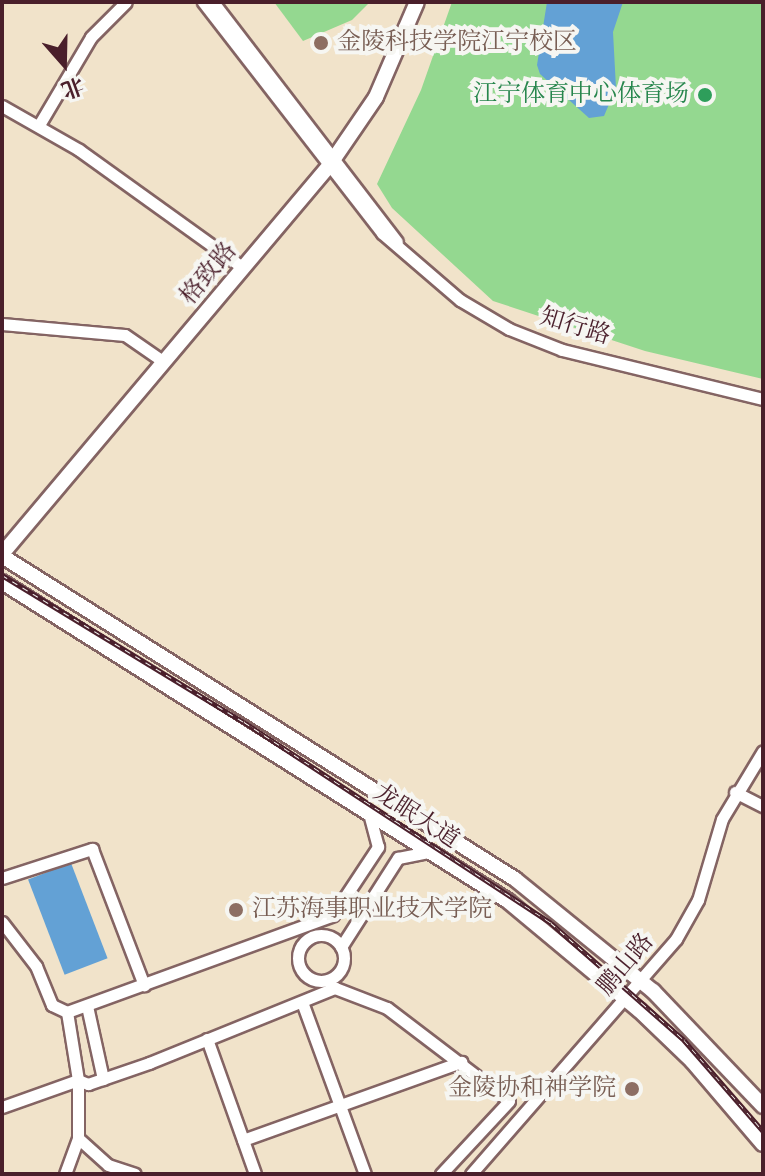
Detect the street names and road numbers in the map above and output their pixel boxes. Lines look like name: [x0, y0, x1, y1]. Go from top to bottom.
street label: 格致路: [175, 237, 243, 311]
street label: 知行路: [536, 303, 614, 351]
street label: 龙眠大道: [368, 779, 464, 855]
street label: 鹏山路: [592, 928, 660, 1002]

